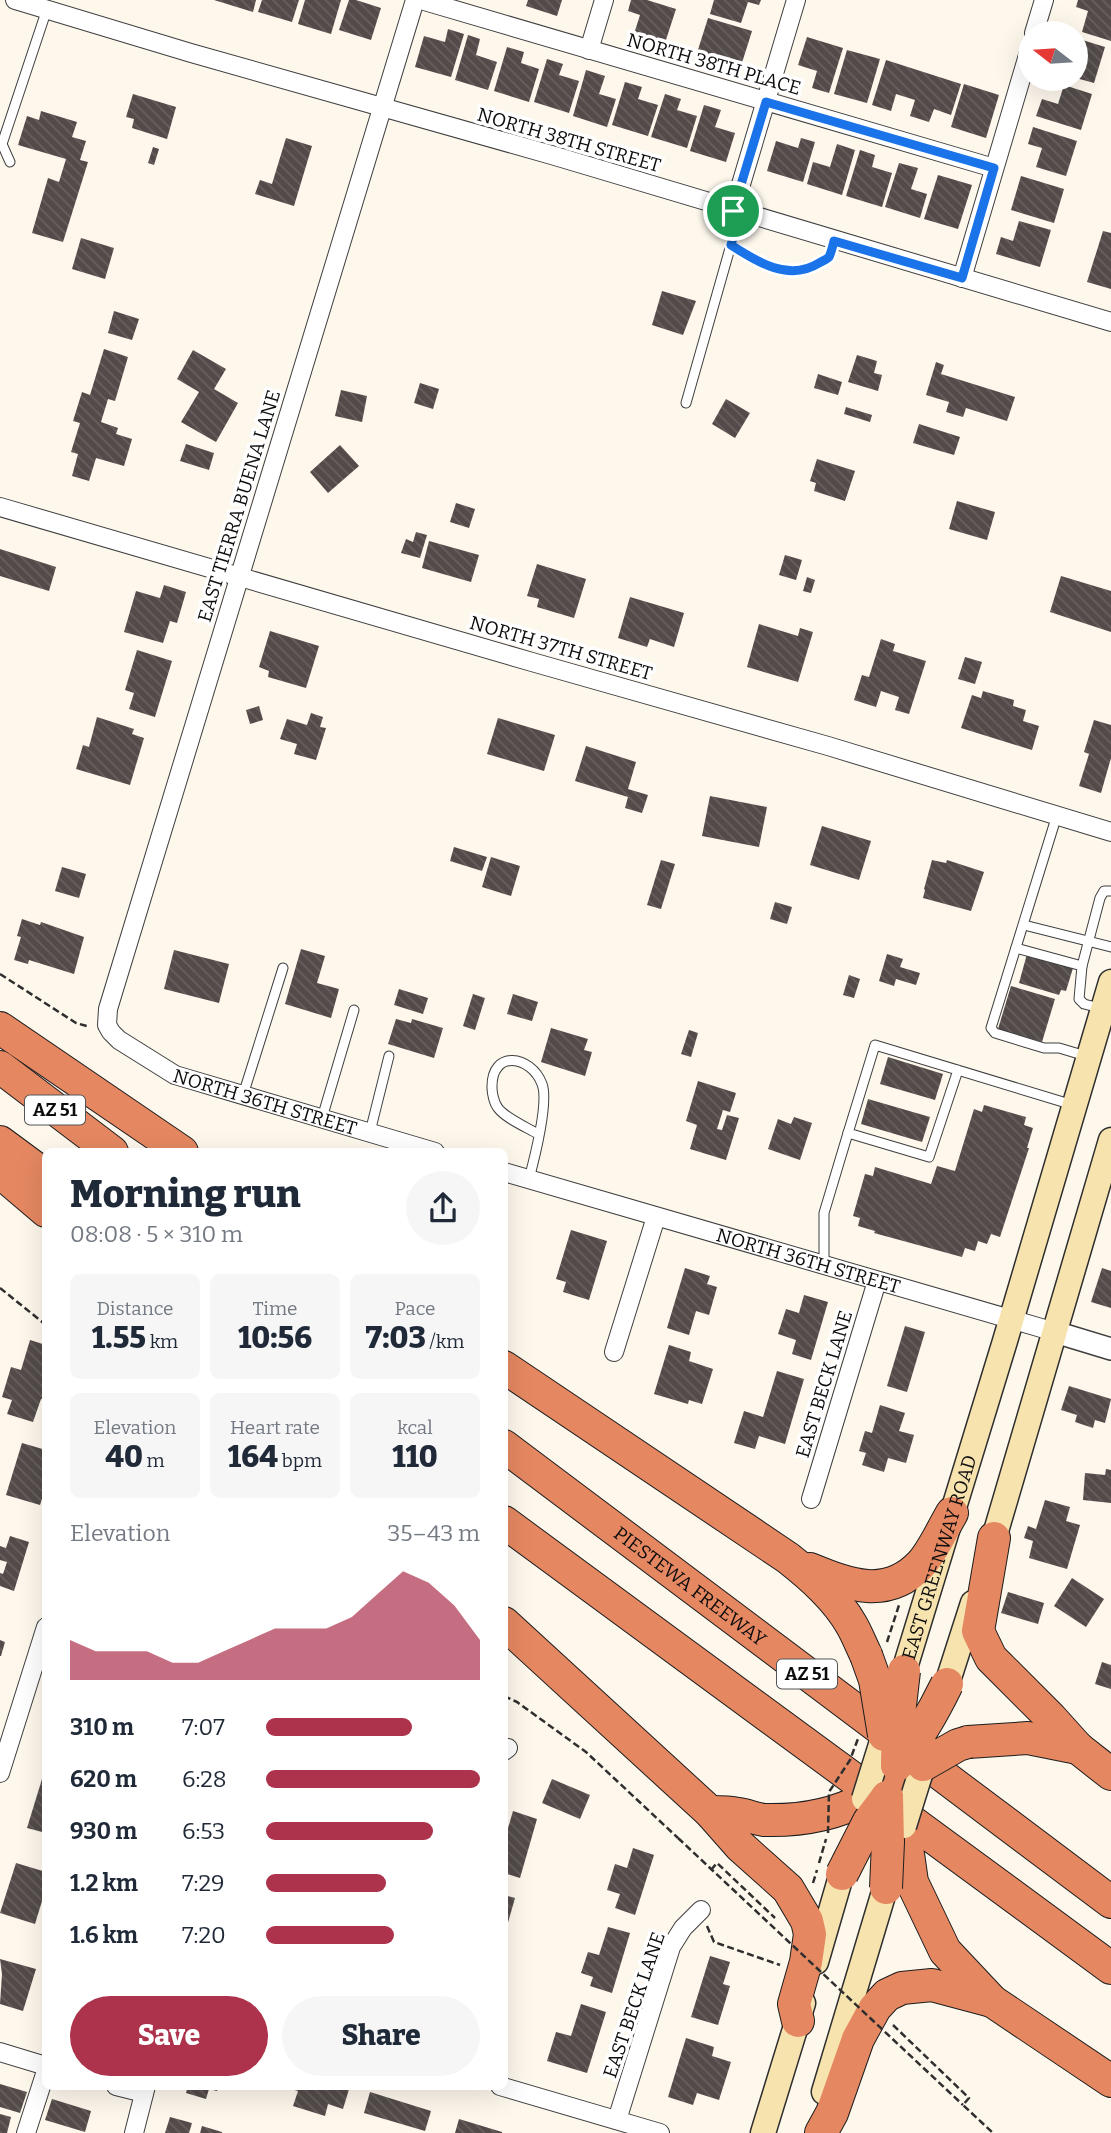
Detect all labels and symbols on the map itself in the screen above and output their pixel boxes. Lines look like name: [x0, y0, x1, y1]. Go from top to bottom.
north arrow: [1018, 21, 1088, 91]
street label: NORTH 38TH PLACE: [624, 28, 804, 100]
street label: NORTH 38TH STREET: [475, 103, 663, 177]
pin: [703, 181, 763, 241]
street label: EAST TIERRA BUENA LANE: [193, 387, 285, 625]
street label: NORTH 37TH STREET: [467, 611, 655, 685]
street label: NORTH 36TH STREET: [170, 1064, 360, 1140]
road number: AZ 51: [25, 1096, 85, 1125]
street label: NORTH 36TH STREET: [714, 1223, 903, 1298]
street label: EAST BECK LANE: [791, 1308, 857, 1460]
street label: EAST GREENWAY ROAD: [897, 1452, 981, 1662]
street label: PIESTEWA FREEWAY: [610, 1521, 772, 1651]
road number: AZ 51: [777, 1660, 837, 1688]
street label: EAST BECK LANE: [598, 1929, 670, 2081]

